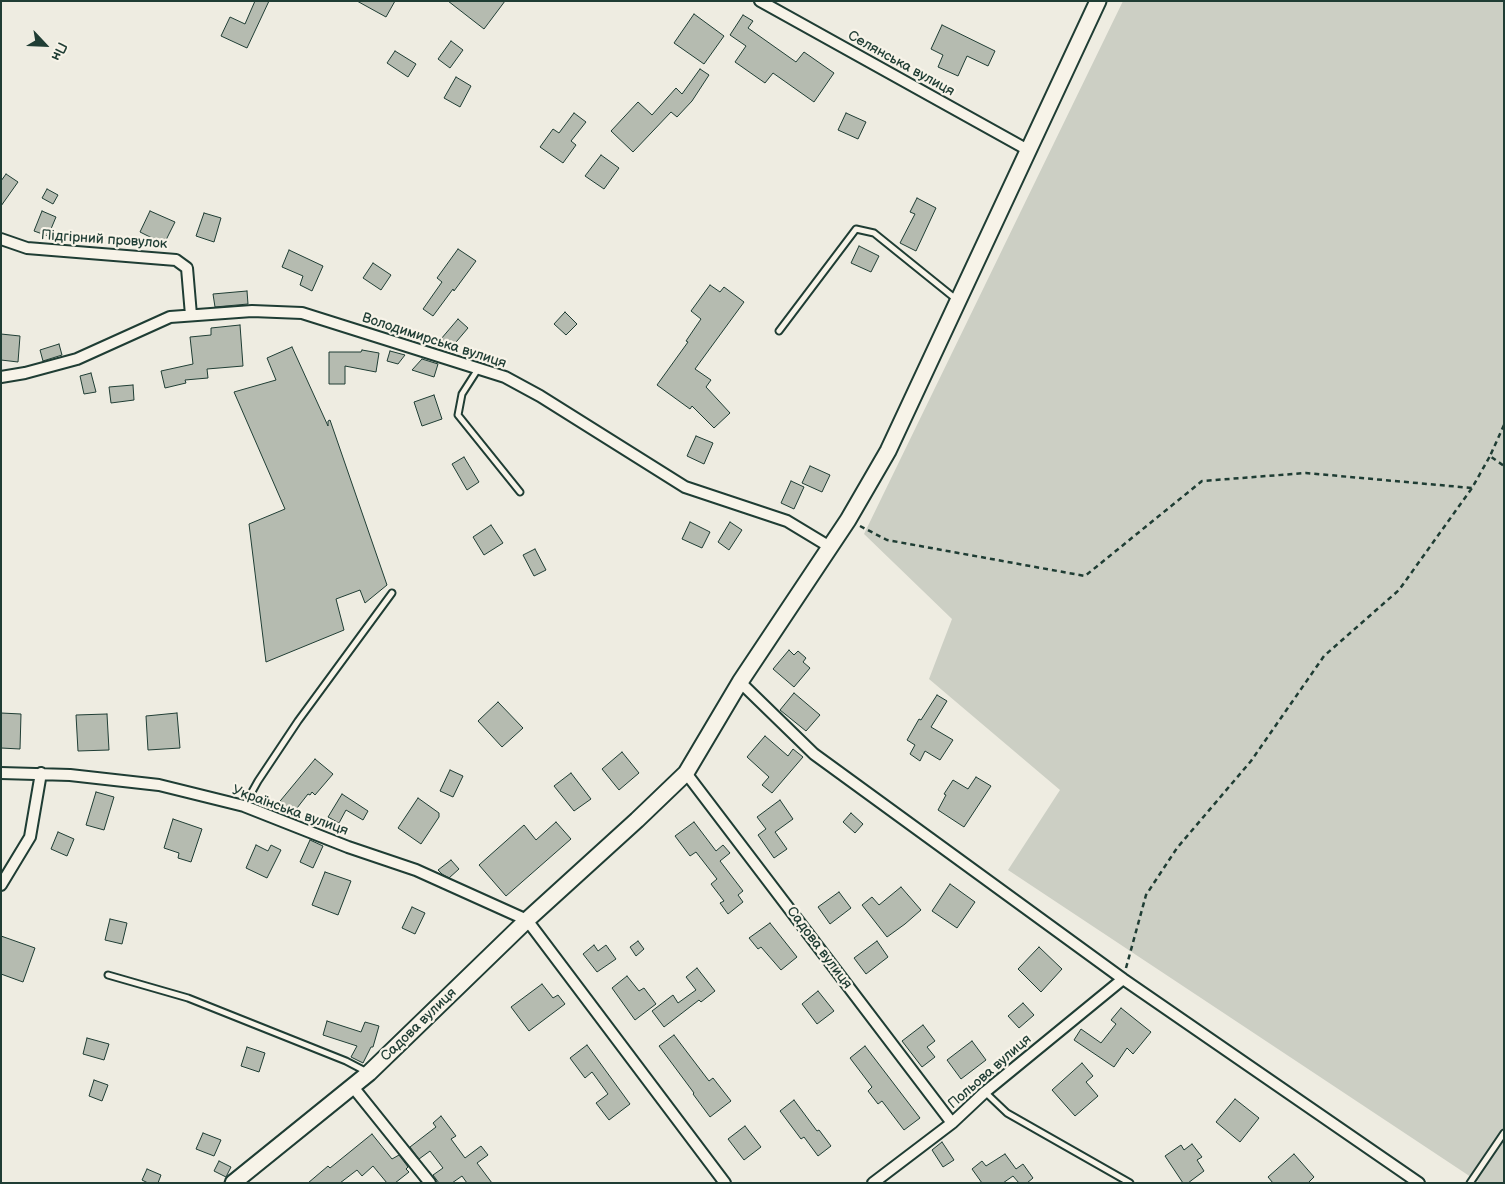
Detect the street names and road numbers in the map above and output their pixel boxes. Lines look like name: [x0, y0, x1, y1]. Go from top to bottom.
street label: Селянська вулиця: [845, 28, 957, 100]
street label: Підгірний провулок: [40, 227, 168, 253]
street label: Володимирська вулиця: [360, 310, 508, 372]
street label: Українська вулиця: [230, 782, 350, 840]
street label: Садова вулиця: [783, 904, 855, 992]
street label: Садова вулиця: [378, 985, 460, 1065]
street label: Польова вулиця: [945, 1031, 1035, 1113]

